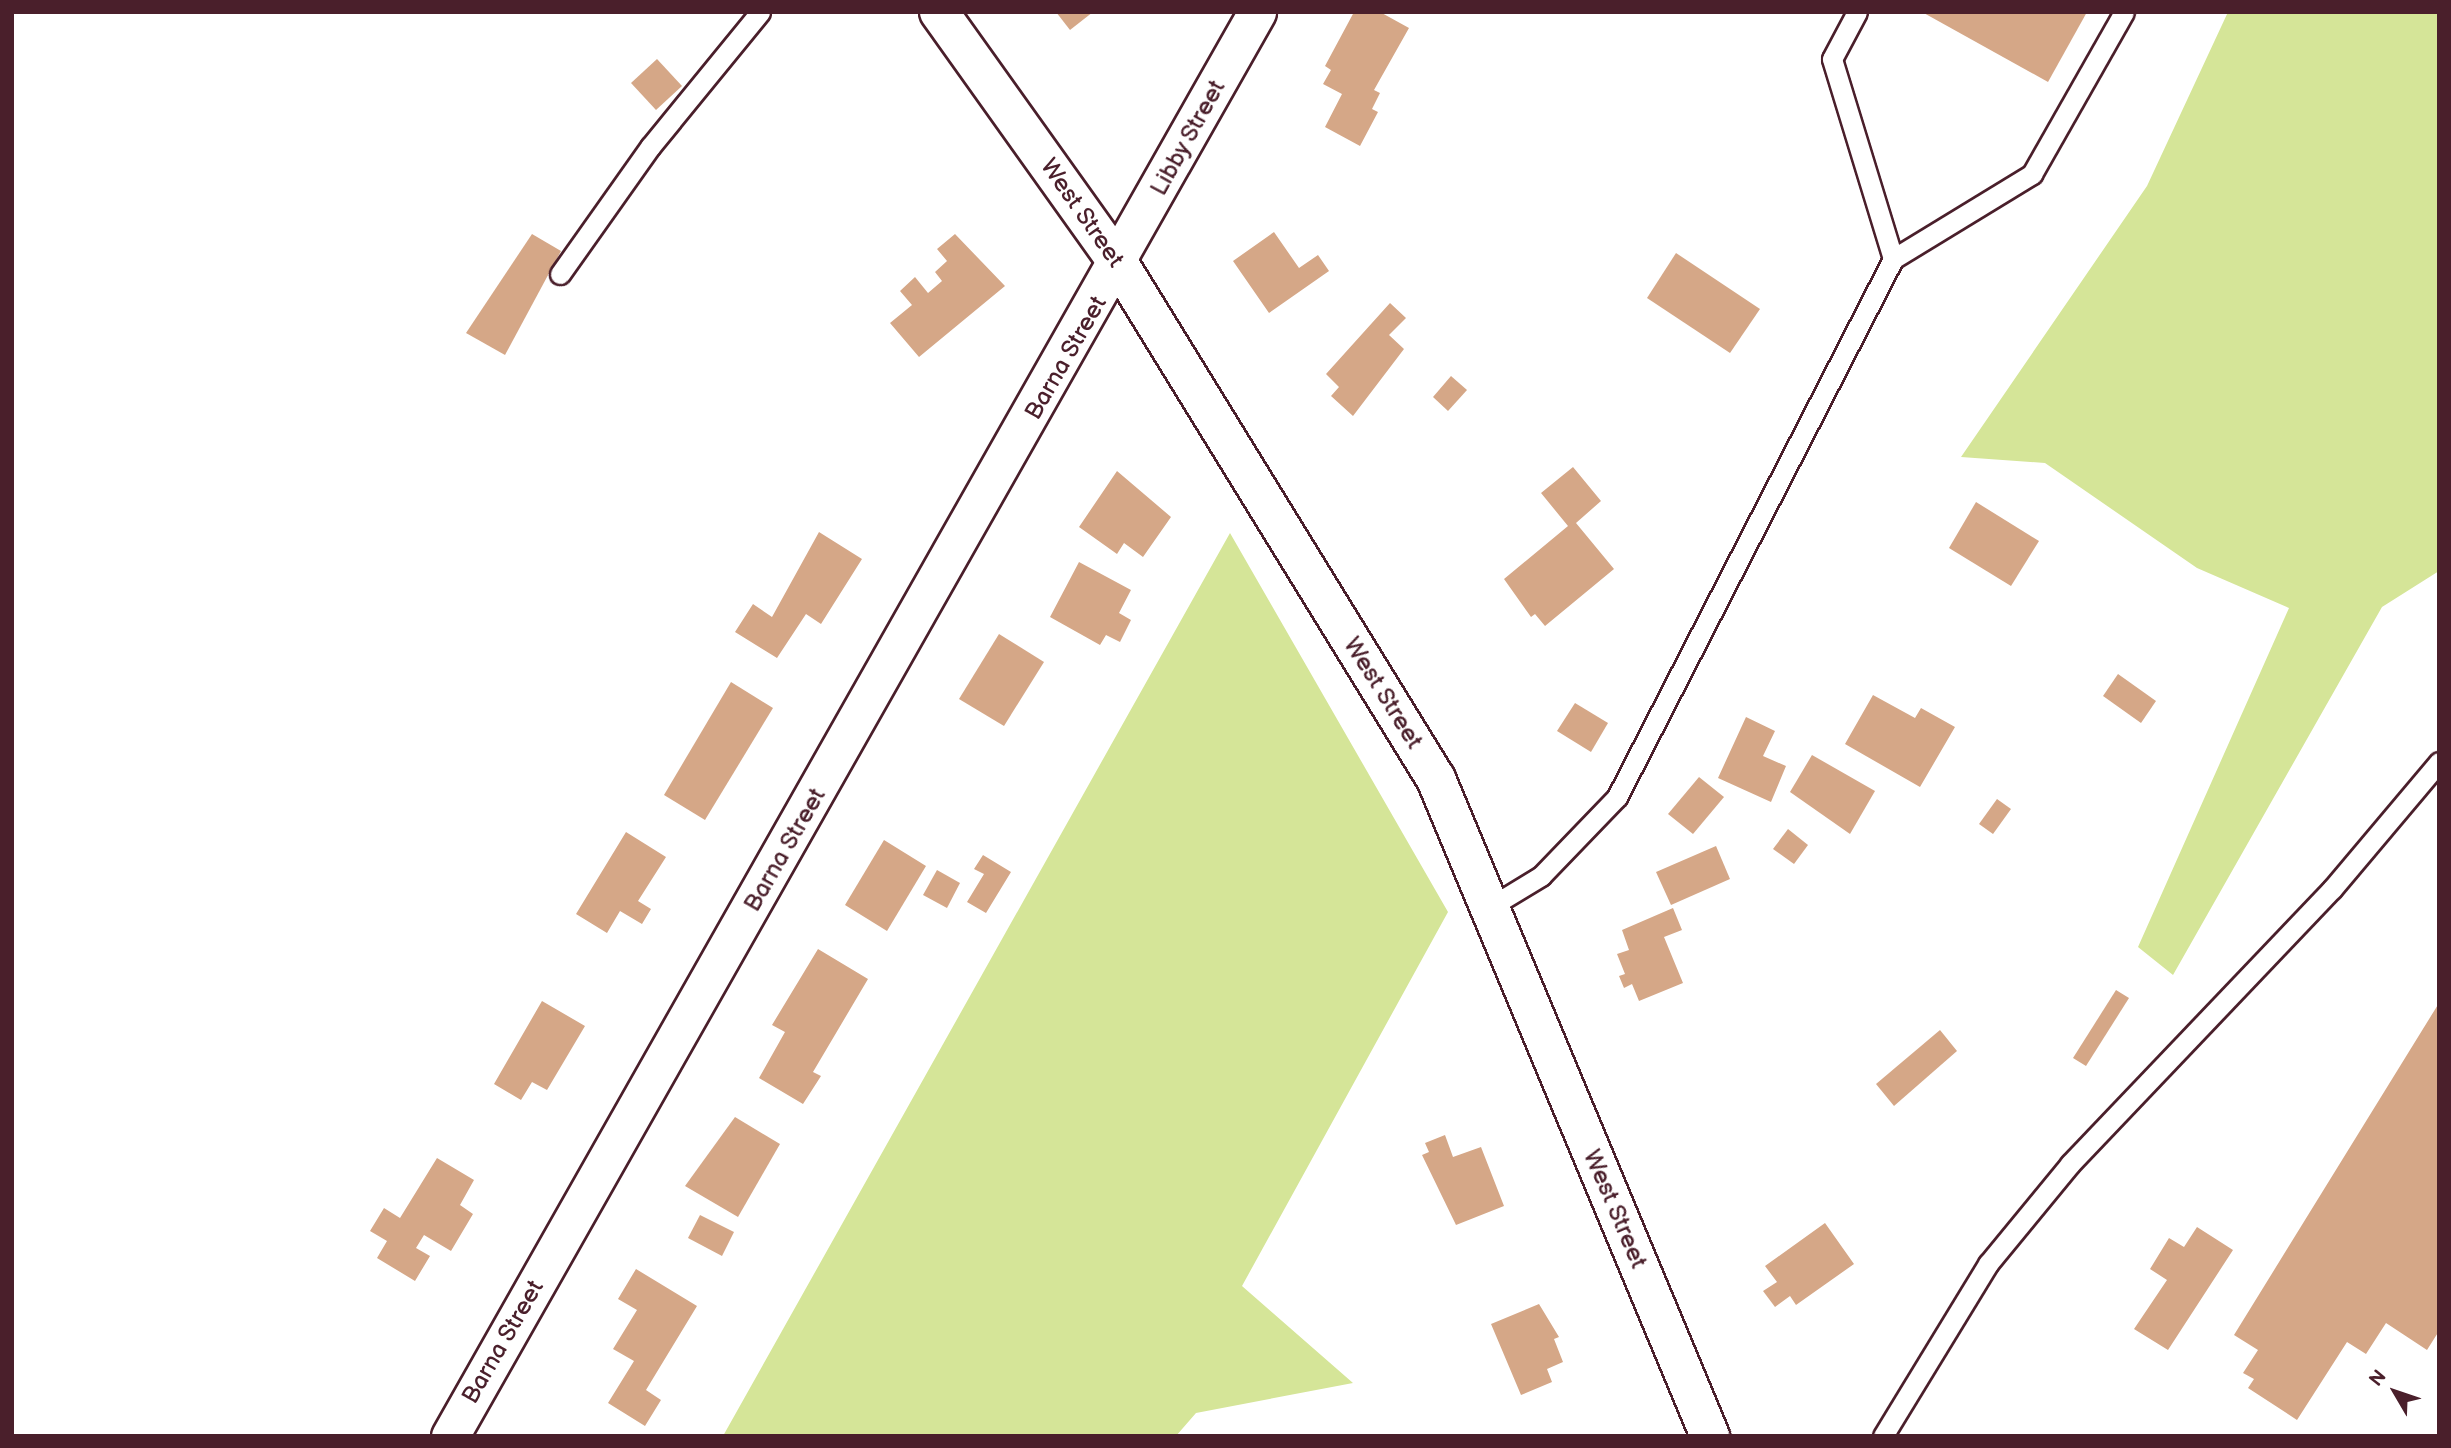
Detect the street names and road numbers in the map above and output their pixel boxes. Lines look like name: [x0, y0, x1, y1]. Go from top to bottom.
street label: Libby Street: [1144, 74, 1232, 202]
street label: West Street: [1034, 153, 1130, 273]
street label: Barna Street: [1019, 291, 1113, 425]
street label: West Street: [1337, 632, 1429, 754]
street label: Barna Street: [738, 783, 832, 917]
street label: West Street: [1577, 1145, 1653, 1273]
street label: Barna Street: [456, 1275, 550, 1409]

